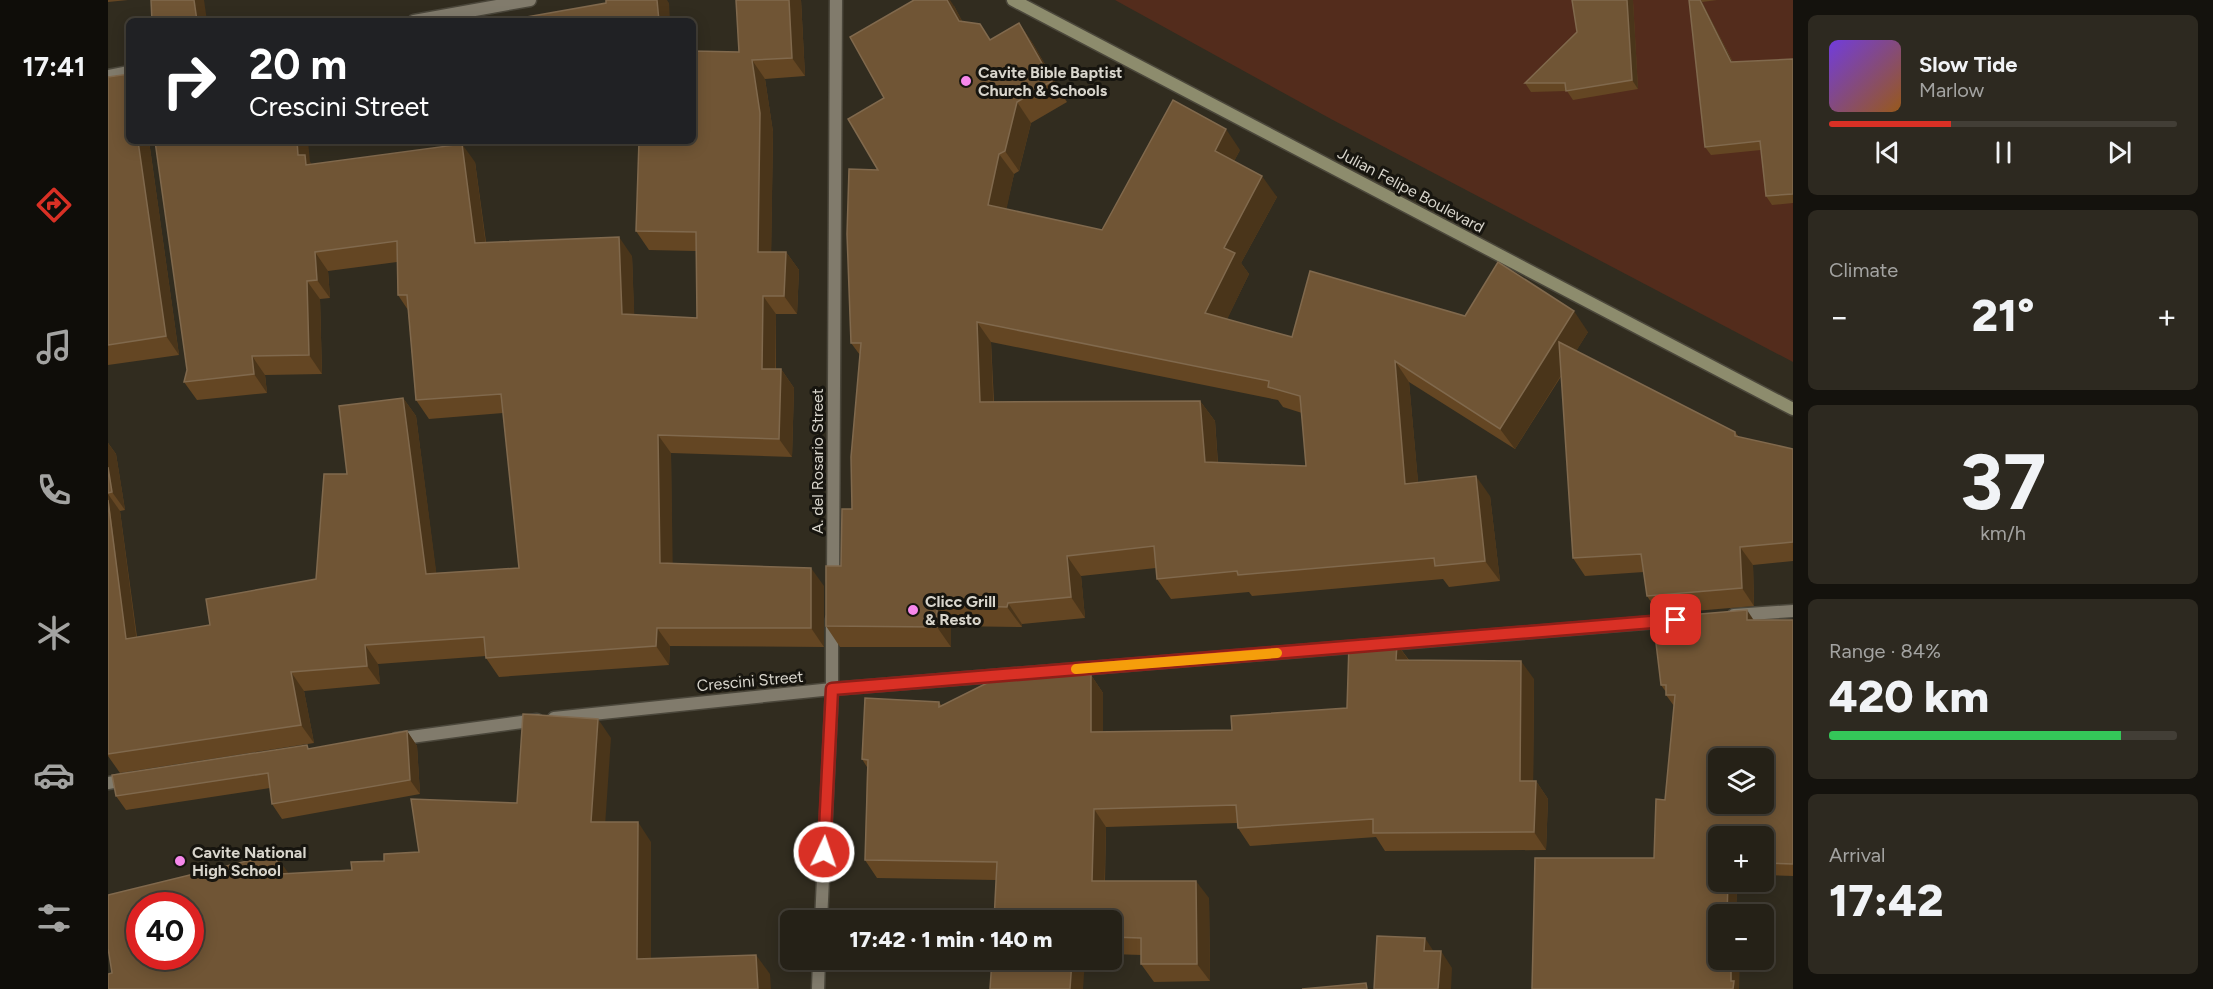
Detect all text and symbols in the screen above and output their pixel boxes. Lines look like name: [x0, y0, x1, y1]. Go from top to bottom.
text: 20 m: [249, 39, 347, 90]
icon: right: [150, 42, 228, 120]
text: 17:41: [22, 50, 86, 83]
text: Slow Tide: [1919, 51, 2018, 78]
place label: Cavite Bible Baptist Church & Schools: [978, 63, 1123, 100]
marker: Cavite Bible Baptist Church & Schools: [959, 74, 973, 88]
text: Marlow: [1919, 78, 1984, 102]
text: Crescini Street: [249, 90, 429, 123]
icon: previous: [1871, 136, 1904, 169]
icon: pause: [1987, 136, 2020, 169]
icon: next: [2103, 136, 2136, 169]
street label: Julian Felipe Boulevard: [1334, 143, 1488, 237]
icon: directions: [33, 184, 75, 226]
text: Climate: [1829, 258, 1898, 282]
text: 21°: [1972, 288, 2034, 342]
text: −: [1829, 297, 1850, 336]
text: +: [2156, 297, 2177, 336]
icon: music: [33, 326, 75, 368]
street label: A. del Rosario Street: [808, 388, 827, 534]
text: 37: [1960, 435, 2046, 529]
icon: phone: [33, 469, 75, 511]
text: km/h: [1980, 521, 2026, 545]
place label: Clicc Grill & Resto: [925, 592, 996, 629]
pin: [1650, 594, 1701, 645]
marker: Clicc Grill & Resto: [906, 603, 920, 617]
icon: arrive: [1659, 603, 1692, 636]
icon: climate: [33, 612, 75, 654]
text: Range · 84%: [1829, 639, 1941, 663]
street label: Crescini Street: [696, 667, 804, 695]
text: 420 km: [1829, 669, 1989, 723]
map controls: [1708, 748, 1774, 970]
button: layers: [1708, 748, 1774, 814]
icon: car: [33, 754, 75, 796]
position arrow: [792, 820, 856, 884]
button: +: [1708, 826, 1774, 892]
place label: Cavite National High School: [192, 843, 306, 880]
text: Arrival: [1829, 843, 1885, 867]
marker: Cavite National High School: [173, 854, 187, 868]
text: 17:42: [1829, 873, 1943, 927]
speed limit sign: 40: [126, 892, 204, 970]
icon: filters: [33, 897, 75, 939]
button: −: [1708, 904, 1774, 970]
text: 17:42 · 1 min · 140 m: [850, 926, 1052, 953]

